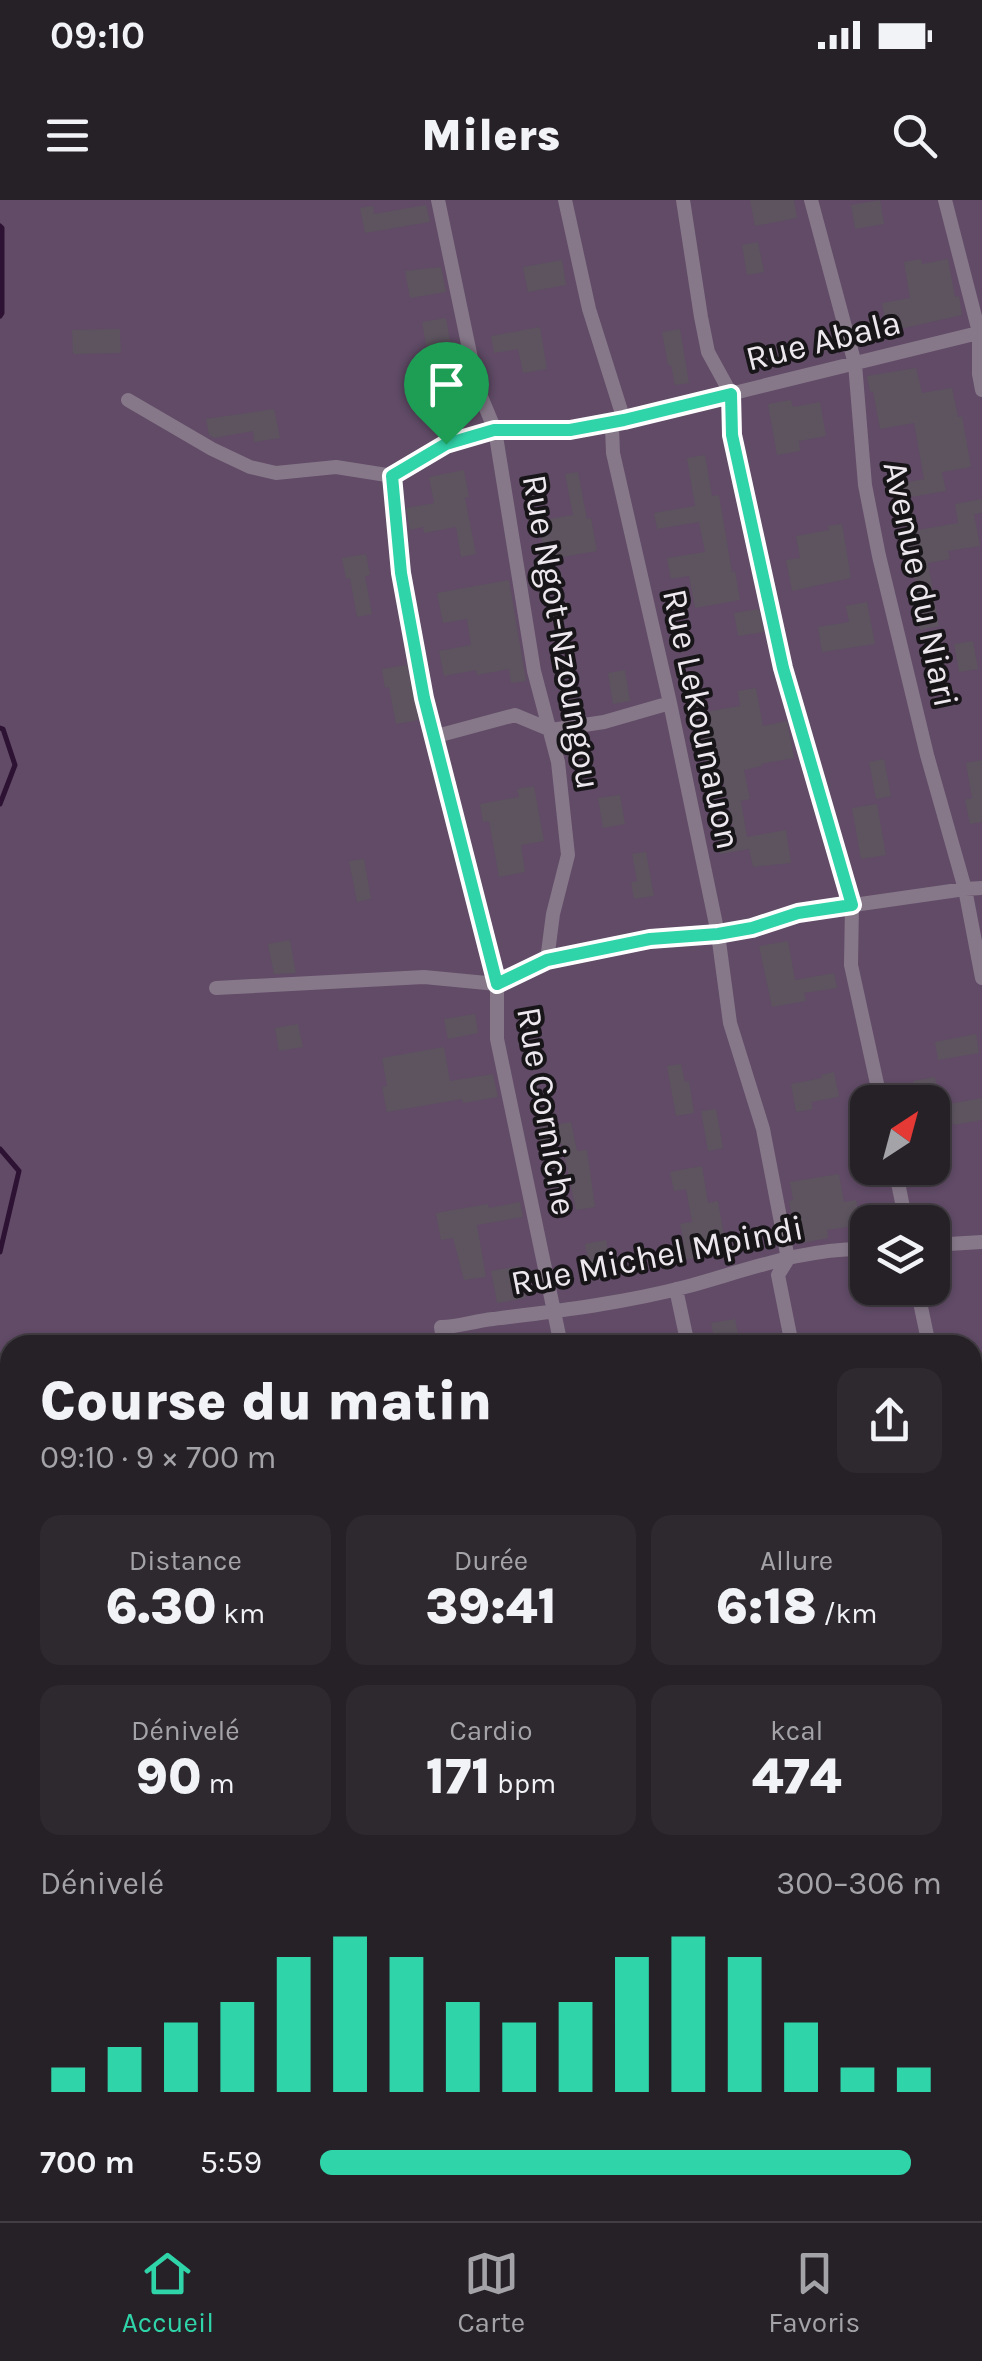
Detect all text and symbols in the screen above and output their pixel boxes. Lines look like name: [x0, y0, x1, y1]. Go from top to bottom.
text: 09:10: [50, 13, 145, 58]
icon: menu: [40, 108, 95, 163]
icon: search: [887, 108, 942, 163]
text: Milers: [421, 109, 561, 161]
street label: Rue Abala: [741, 301, 905, 380]
pin: [404, 342, 489, 445]
icon: arrive: [419, 357, 474, 412]
street label: Avenue du Niari: [874, 457, 967, 711]
street label: Rue Ngot-Nzoungou: [514, 471, 609, 793]
street label: Rue Lekounauon: [654, 585, 749, 853]
street label: Rue Corniche: [508, 1004, 585, 1218]
north arrow: [850, 1085, 950, 1185]
map controls: [850, 1085, 950, 1305]
button: layers: [850, 1205, 950, 1305]
street label: Rue Michel Mpindi: [507, 1207, 807, 1304]
button: share: [837, 1368, 942, 1473]
text: Course du matin: [40, 1369, 492, 1433]
text: 09:10 · 9 × 700 m: [40, 1439, 277, 1476]
text: Distance: [129, 1544, 242, 1577]
text: Durée: [454, 1544, 528, 1577]
text: Allure: [760, 1544, 833, 1577]
text: 6.30: [105, 1577, 217, 1636]
text: 39:41: [425, 1577, 557, 1636]
text: 6:18: [716, 1577, 817, 1636]
text: km: [217, 1597, 265, 1630]
text: /km: [817, 1597, 877, 1630]
text: Dénivelé: [131, 1714, 240, 1747]
text: Cardio: [450, 1714, 532, 1747]
text: kcal: [770, 1714, 823, 1747]
text: 90: [136, 1747, 202, 1806]
text: 171: [426, 1747, 490, 1806]
text: 474: [752, 1747, 842, 1806]
text: m: [202, 1767, 235, 1800]
text: bpm: [490, 1767, 556, 1800]
text: Dénivelé: [40, 1865, 164, 1902]
text: 300–306 m: [776, 1865, 942, 1902]
text: 700 m: [40, 2144, 135, 2181]
text: 5:59: [200, 2144, 262, 2181]
tab: Accueil: [122, 2246, 214, 2339]
tab: Carte: [457, 2246, 525, 2339]
tab: Favoris: [768, 2246, 860, 2339]

